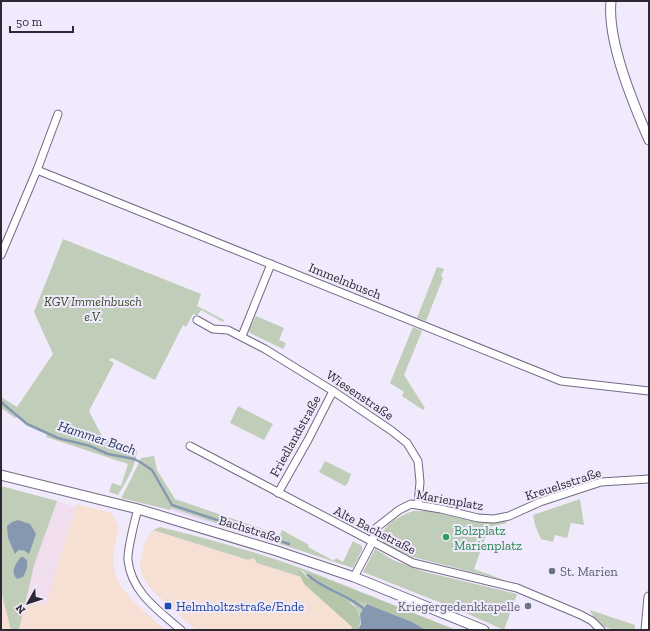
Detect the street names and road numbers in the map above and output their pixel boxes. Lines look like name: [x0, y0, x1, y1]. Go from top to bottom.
street label: Immelnbusch: [307, 260, 384, 303]
street label: Wiesenstraße: [324, 367, 396, 423]
street label: Friedlandstraße: [266, 393, 324, 479]
street label: Kreuelsstraße: [523, 465, 603, 503]
street label: Marienplatz: [415, 487, 485, 513]
street label: Alte Bachstraße: [331, 503, 419, 557]
street label: Bachstraße: [217, 512, 283, 546]

